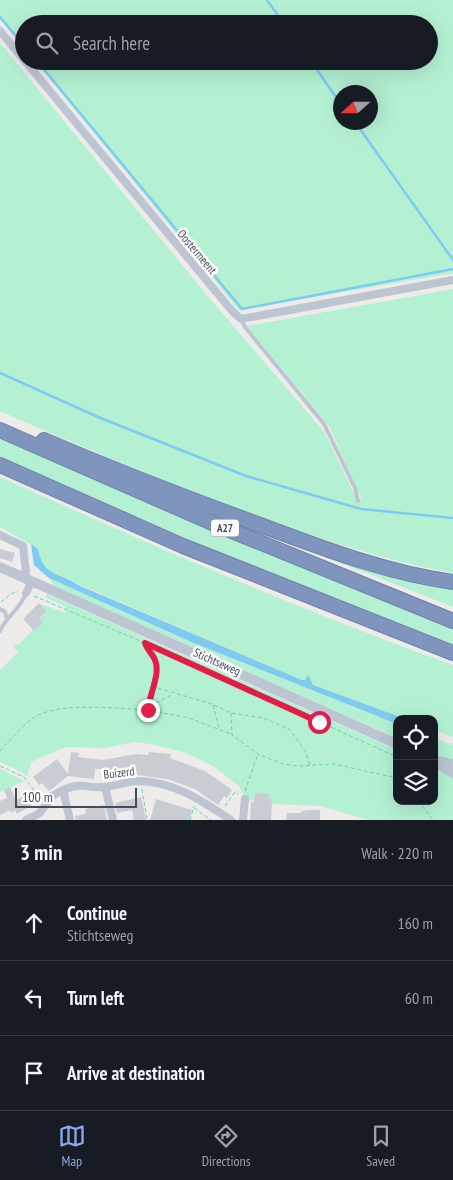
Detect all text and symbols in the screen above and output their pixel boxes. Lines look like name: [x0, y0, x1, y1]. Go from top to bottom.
search box: [15, 15, 438, 70]
icon: search: [33, 29, 61, 57]
text: Search here: [73, 31, 150, 55]
north arrow: [333, 85, 378, 130]
street label: Oostermeent: [174, 226, 221, 278]
road number: A27: [211, 520, 239, 536]
street label: Stichtseweg: [191, 645, 243, 679]
route end: [137, 699, 160, 722]
route start: [308, 711, 331, 734]
map controls: [393, 715, 438, 805]
button: locate: [393, 715, 438, 760]
button: layers: [393, 760, 438, 805]
street label: Buizerd: [103, 763, 135, 782]
scale bar: [15, 785, 138, 808]
text: 100 m: [22, 788, 53, 806]
text: 3 min: [20, 839, 62, 866]
text: Walk · 220 m: [361, 843, 433, 863]
text: Continue: [67, 901, 127, 925]
icon: ahead: [20, 909, 48, 937]
text: 160 m: [398, 913, 433, 933]
text: Stichtseweg: [67, 925, 133, 945]
icon: left: [20, 984, 48, 1012]
text: Turn left: [67, 986, 124, 1010]
text: 60 m: [405, 988, 433, 1008]
icon: arrive: [20, 1059, 48, 1087]
text: Arrive at destination: [67, 1061, 205, 1085]
tab: Map: [58, 1122, 86, 1170]
tab: Directions: [202, 1122, 250, 1170]
tab: Saved: [366, 1122, 395, 1170]

